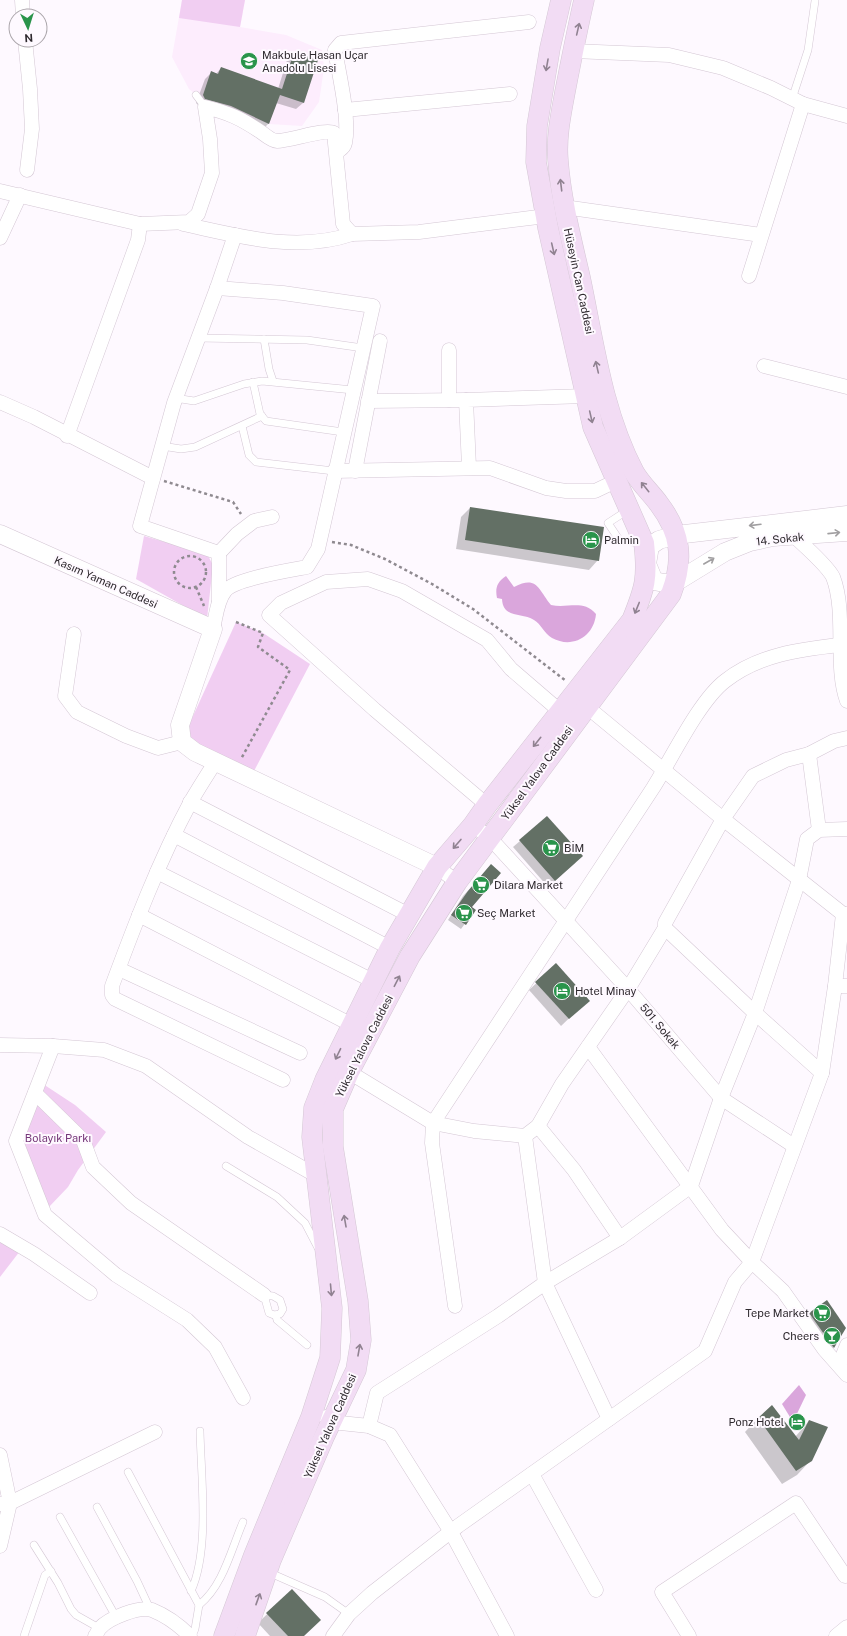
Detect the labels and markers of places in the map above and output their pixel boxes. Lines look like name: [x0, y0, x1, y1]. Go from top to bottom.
place label: Makbule Hasan Uçar Anadolu Lisesi: [262, 49, 368, 74]
school or university icon: Makbule Hasan Uçar Anadolu Lisesi: [239, 51, 259, 71]
hotel icon: Palmin: [581, 530, 601, 550]
place label: Palmin: [604, 534, 639, 546]
supermarket icon: BİM: [541, 838, 561, 858]
place label: BİM: [564, 841, 584, 854]
supermarket icon: Dilara Market: [471, 875, 491, 895]
place label: Dilara Market: [494, 879, 563, 891]
supermarket icon: Seç Market: [454, 903, 474, 923]
place label: Seç Market: [477, 907, 535, 920]
hotel icon: Hotel Minay: [552, 981, 572, 1001]
place label: Hotel Minay: [575, 985, 636, 997]
supermarket icon: Tepe Market: [812, 1303, 832, 1323]
place label: Tepe Market: [745, 1307, 809, 1319]
bar icon: Cheers: [822, 1326, 842, 1346]
place label: Cheers: [783, 1330, 819, 1342]
hotel icon: Ponz Hotel: [787, 1412, 807, 1432]
place label: Ponz Hotel: [729, 1416, 784, 1428]

